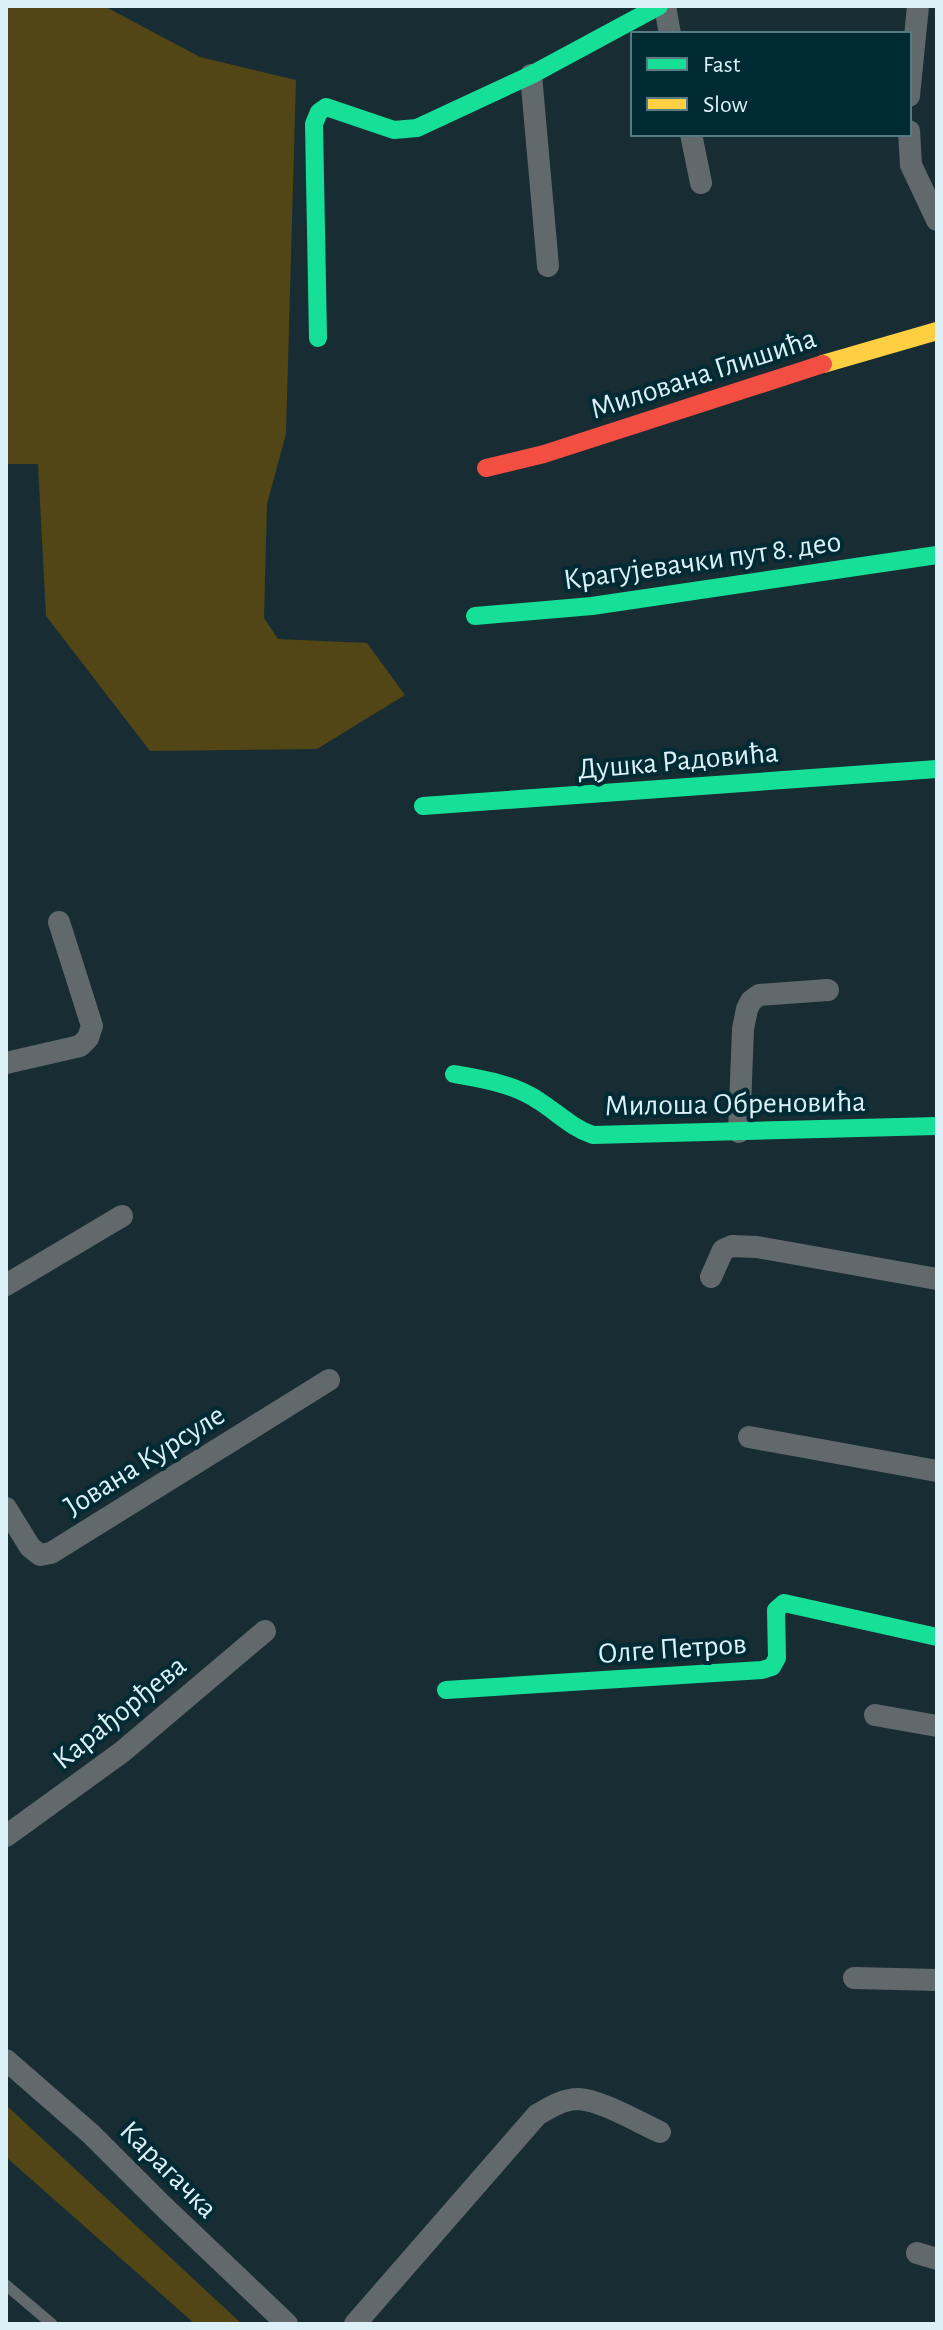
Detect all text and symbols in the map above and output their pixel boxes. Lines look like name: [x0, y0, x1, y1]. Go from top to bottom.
legend: [631, 32, 911, 136]
text: Fast: [703, 53, 741, 77]
text: Slow: [703, 93, 748, 117]
street label: Милована Глишића: [587, 323, 820, 425]
street label: Крагујевачки пут 8. део: [561, 527, 843, 595]
street label: Душка Радовића: [576, 737, 780, 785]
street label: Милоша Обреновића: [604, 1087, 866, 1121]
street label: Јована Курсуле: [59, 1400, 230, 1522]
street label: Олге Петров: [597, 1629, 748, 1669]
street label: Карађорђева: [47, 1650, 192, 1775]
street label: Карагачка: [114, 2115, 223, 2224]

